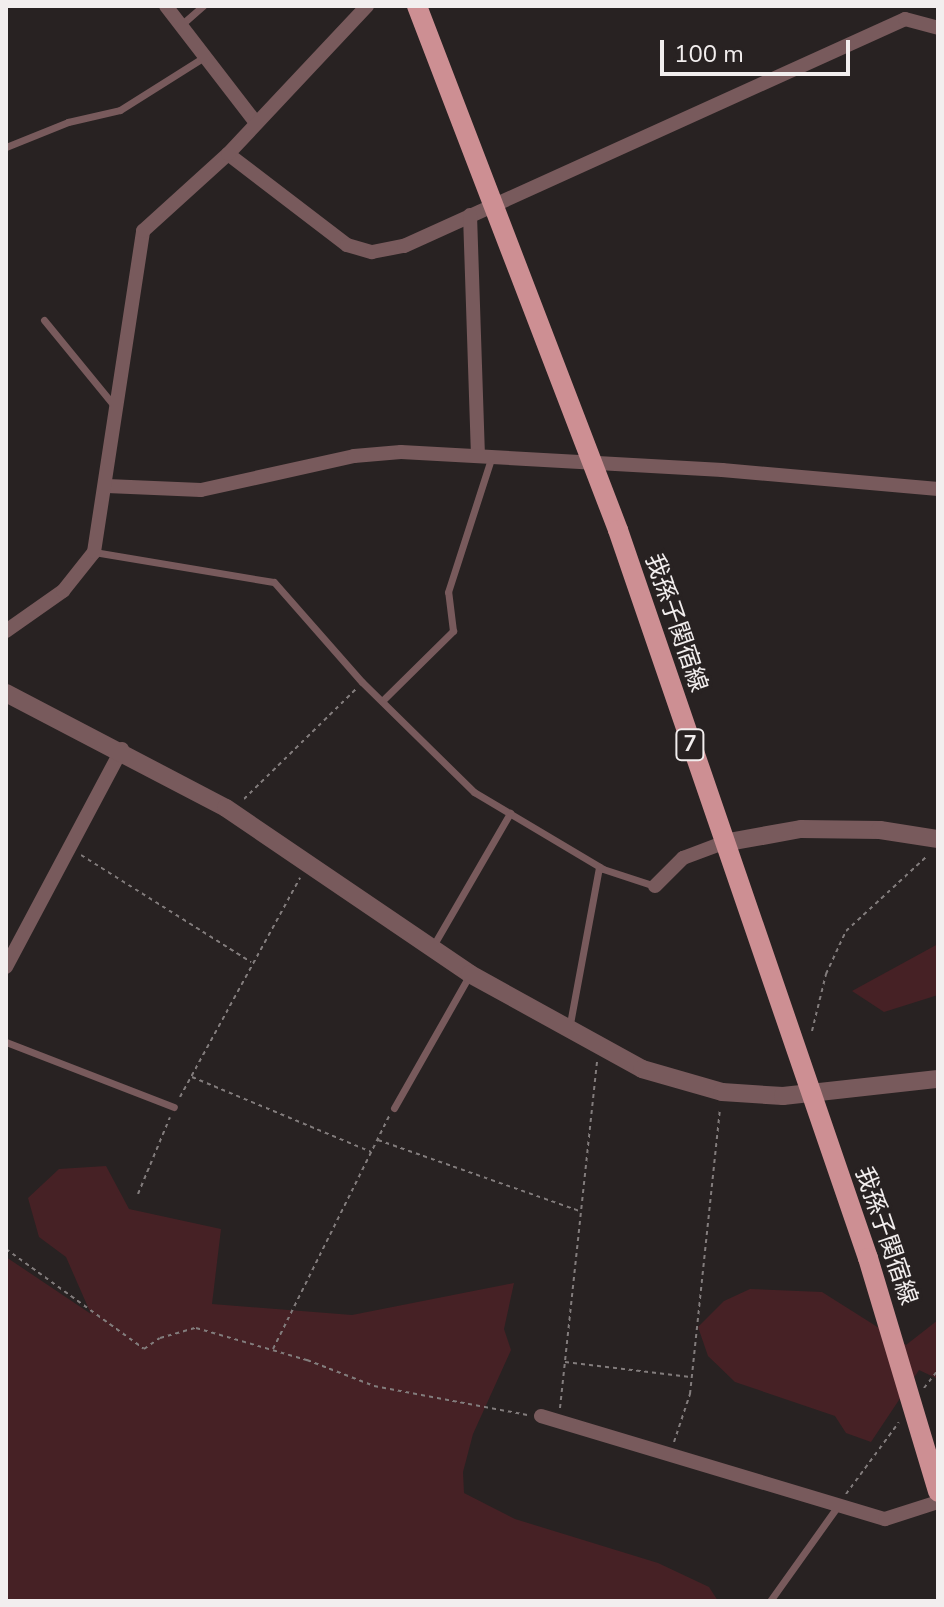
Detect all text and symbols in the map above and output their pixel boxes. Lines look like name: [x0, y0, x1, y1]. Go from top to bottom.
scale bar: [664, 24, 854, 74]
text: 100 m: [674, 38, 744, 70]
street label: 我孫子関宿線: [639, 550, 713, 696]
road number: 7: [674, 727, 706, 763]
street label: 我孫子関宿線: [849, 1163, 923, 1309]

